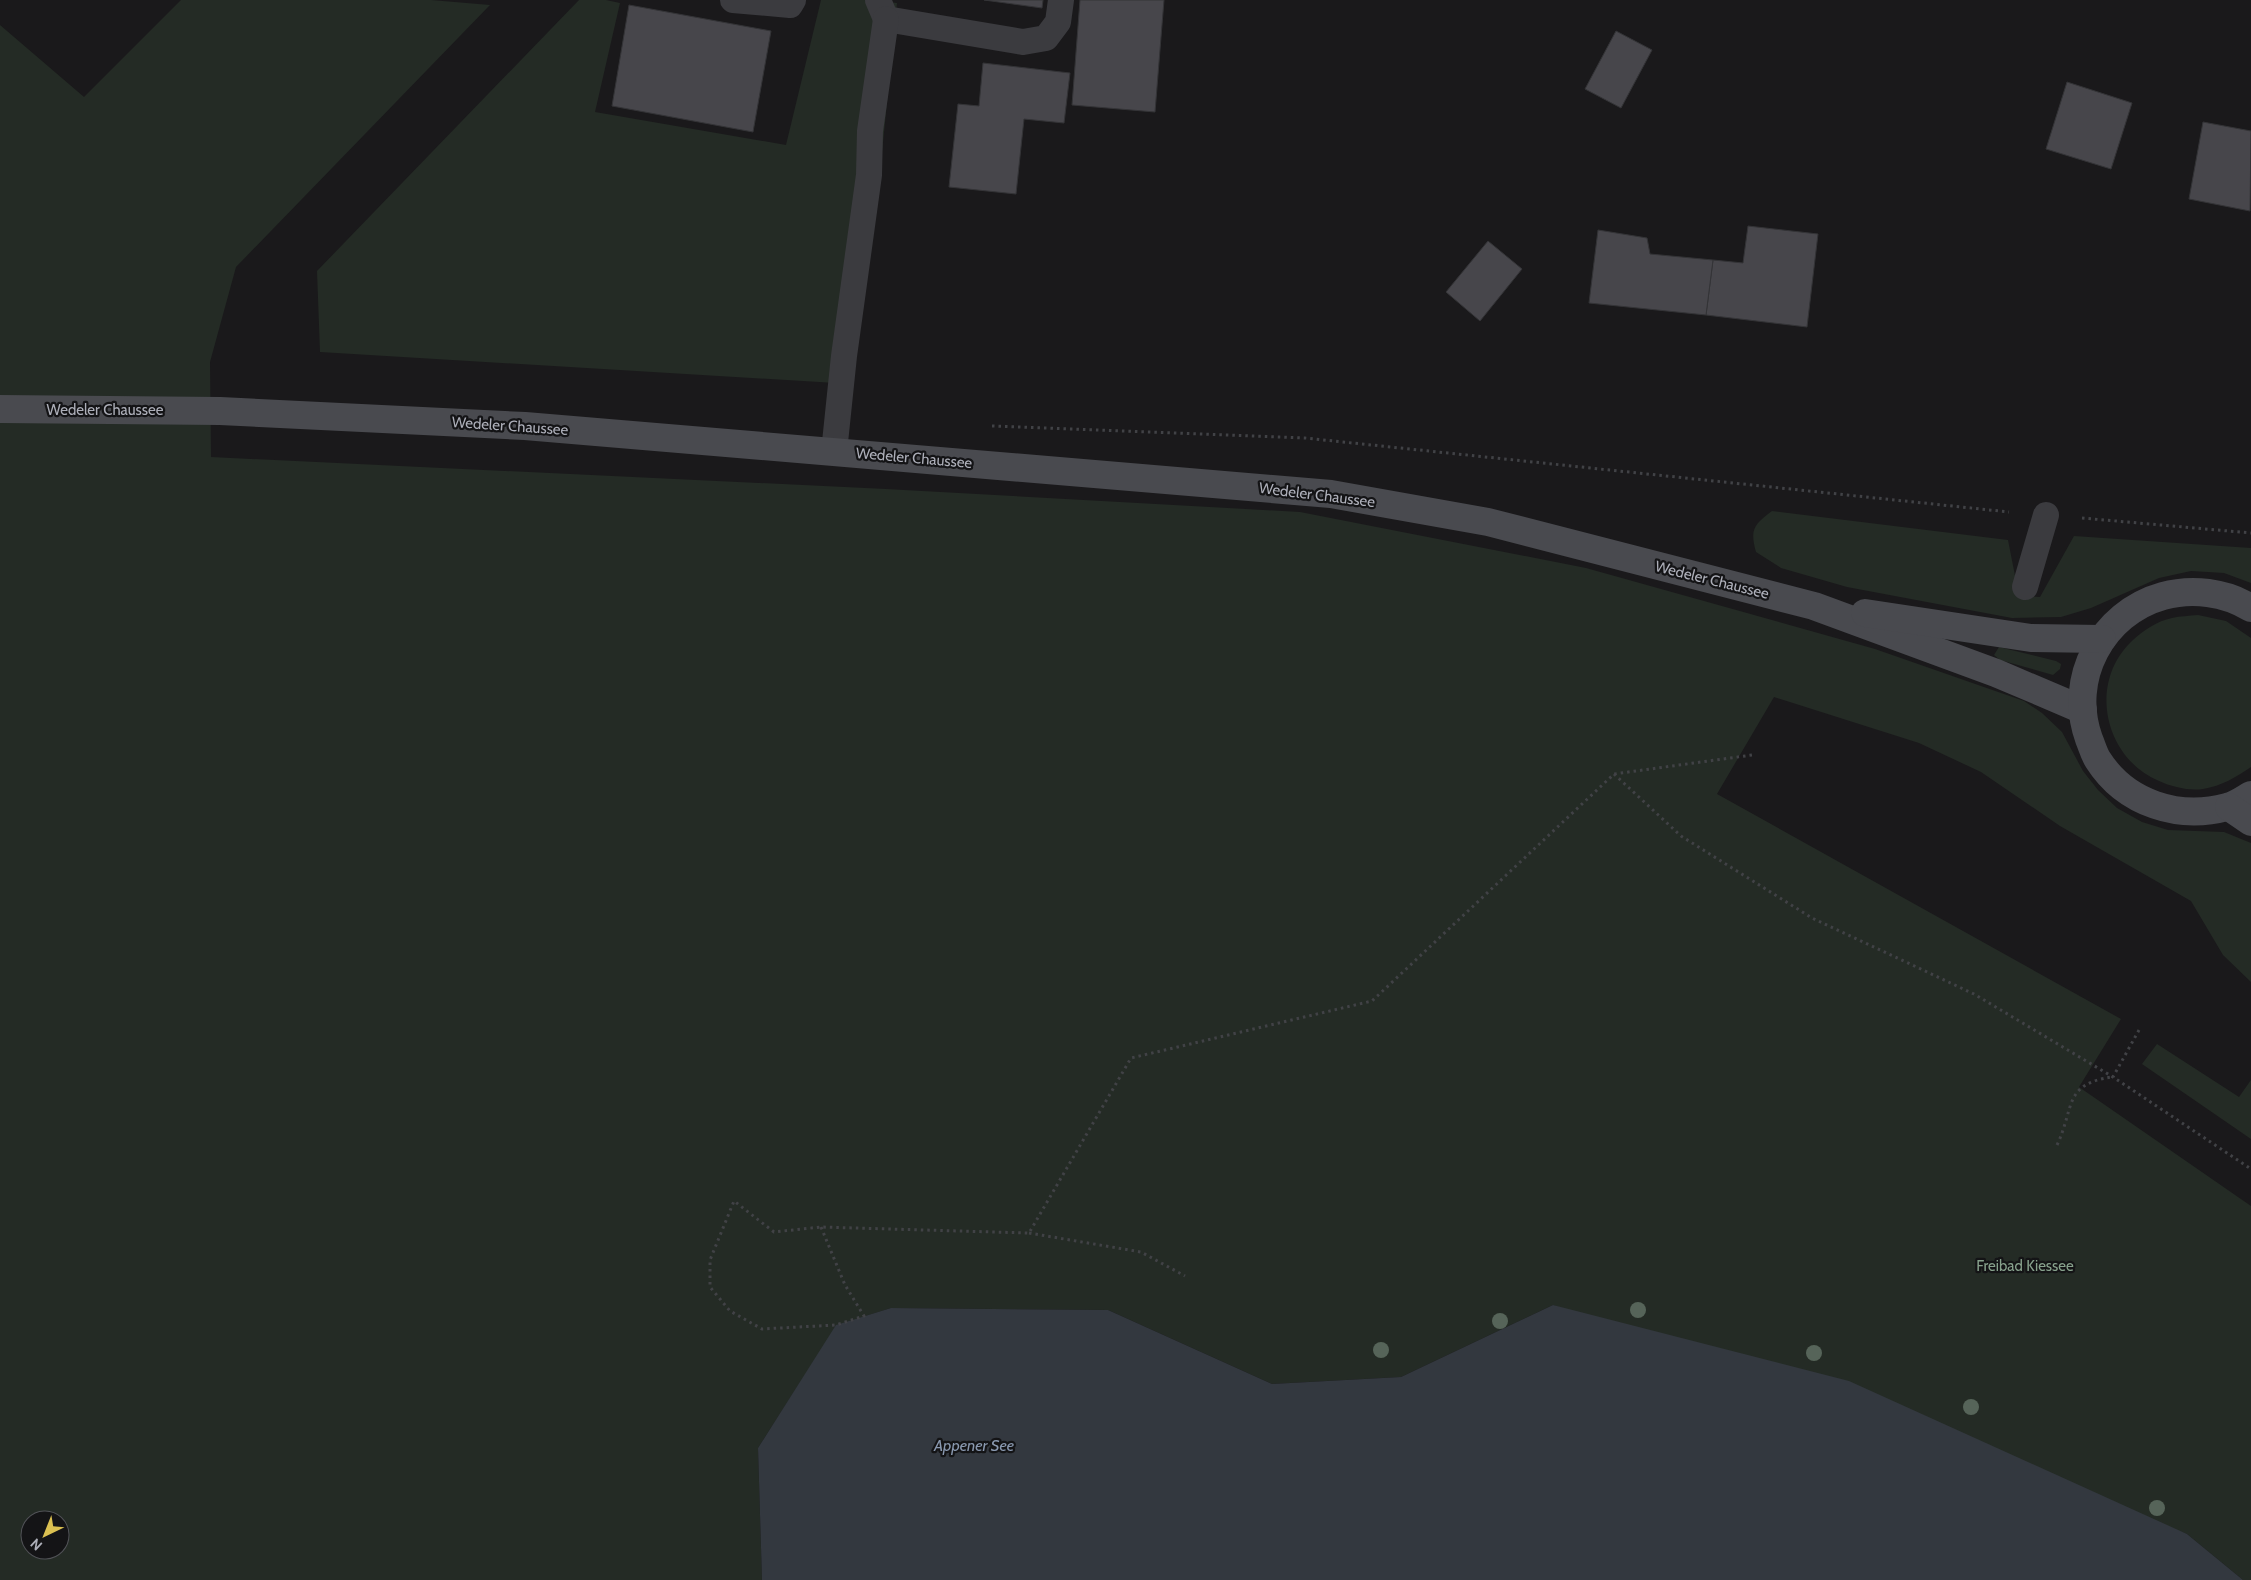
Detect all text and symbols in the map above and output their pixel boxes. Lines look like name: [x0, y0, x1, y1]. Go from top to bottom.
street label: Wedeler Chaussee: [47, 401, 164, 419]
street label: Wedeler Chaussee: [451, 413, 569, 439]
street label: Wedeler Chaussee: [855, 444, 973, 472]
street label: Wedeler Chaussee: [1258, 479, 1376, 511]
street label: Wedeler Chaussee: [1653, 557, 1771, 603]
park label: Freibad Kiessee: [1976, 1257, 2074, 1275]
water label: Appener See: [933, 1436, 1014, 1455]
north arrow: [20, 1510, 70, 1560]
text: N: [26, 1535, 46, 1554]

